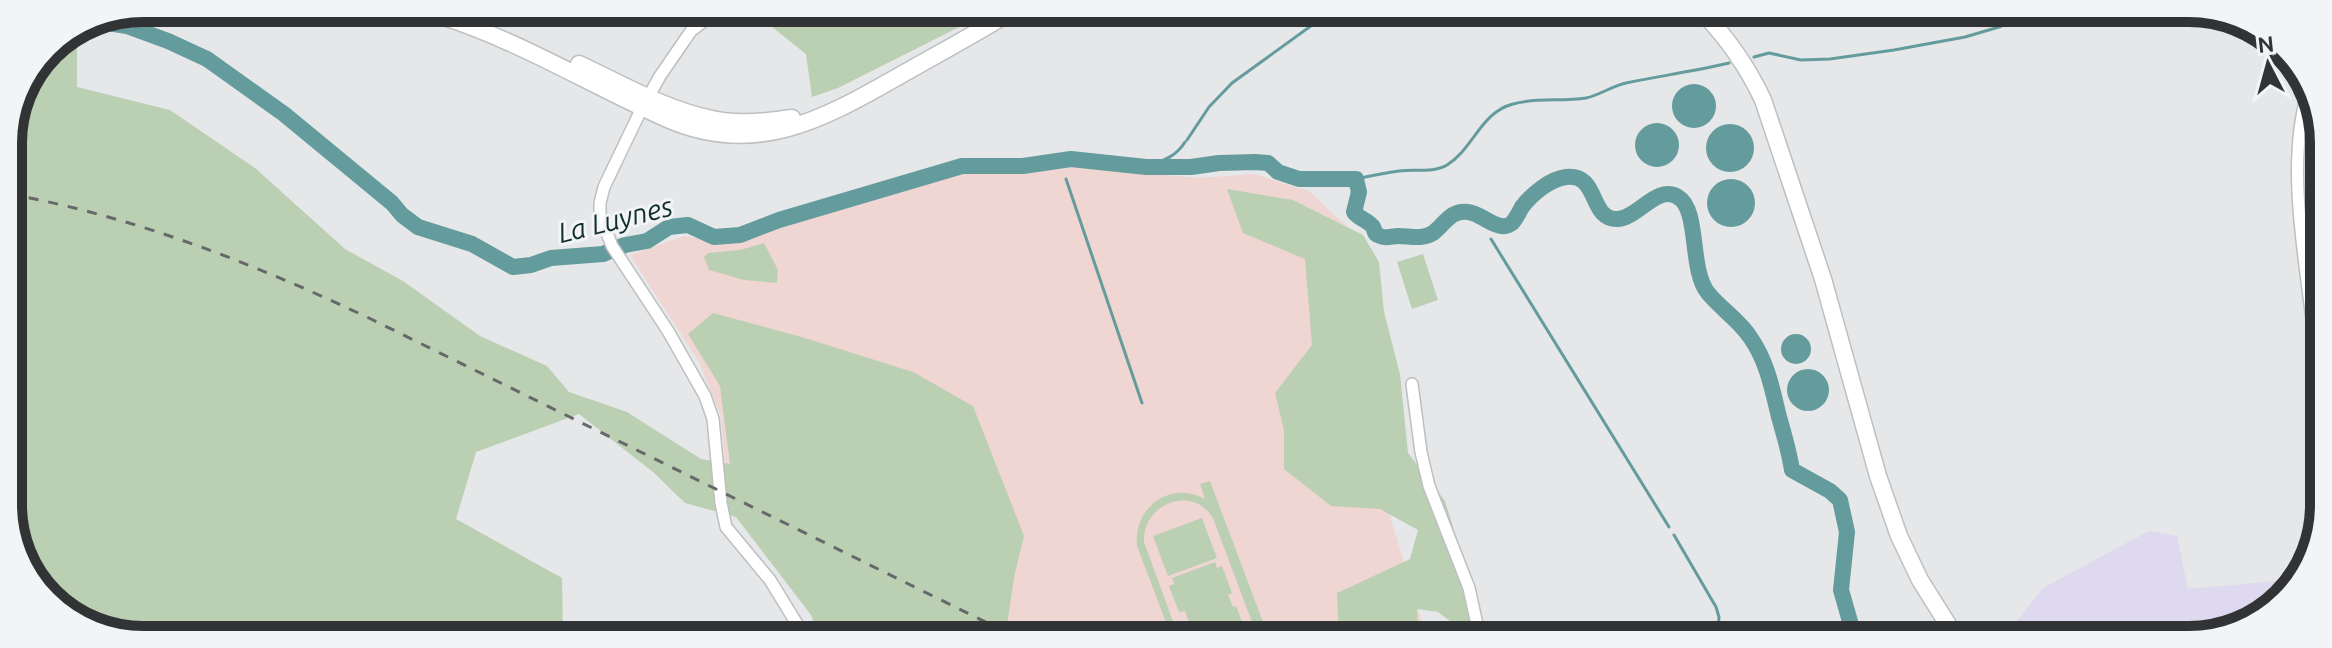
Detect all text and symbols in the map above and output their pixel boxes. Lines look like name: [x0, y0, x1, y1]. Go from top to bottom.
north arrow: [2228, 24, 2308, 104]
text: N: [2256, 30, 2275, 57]
water label: La Luynes: [554, 190, 676, 248]

